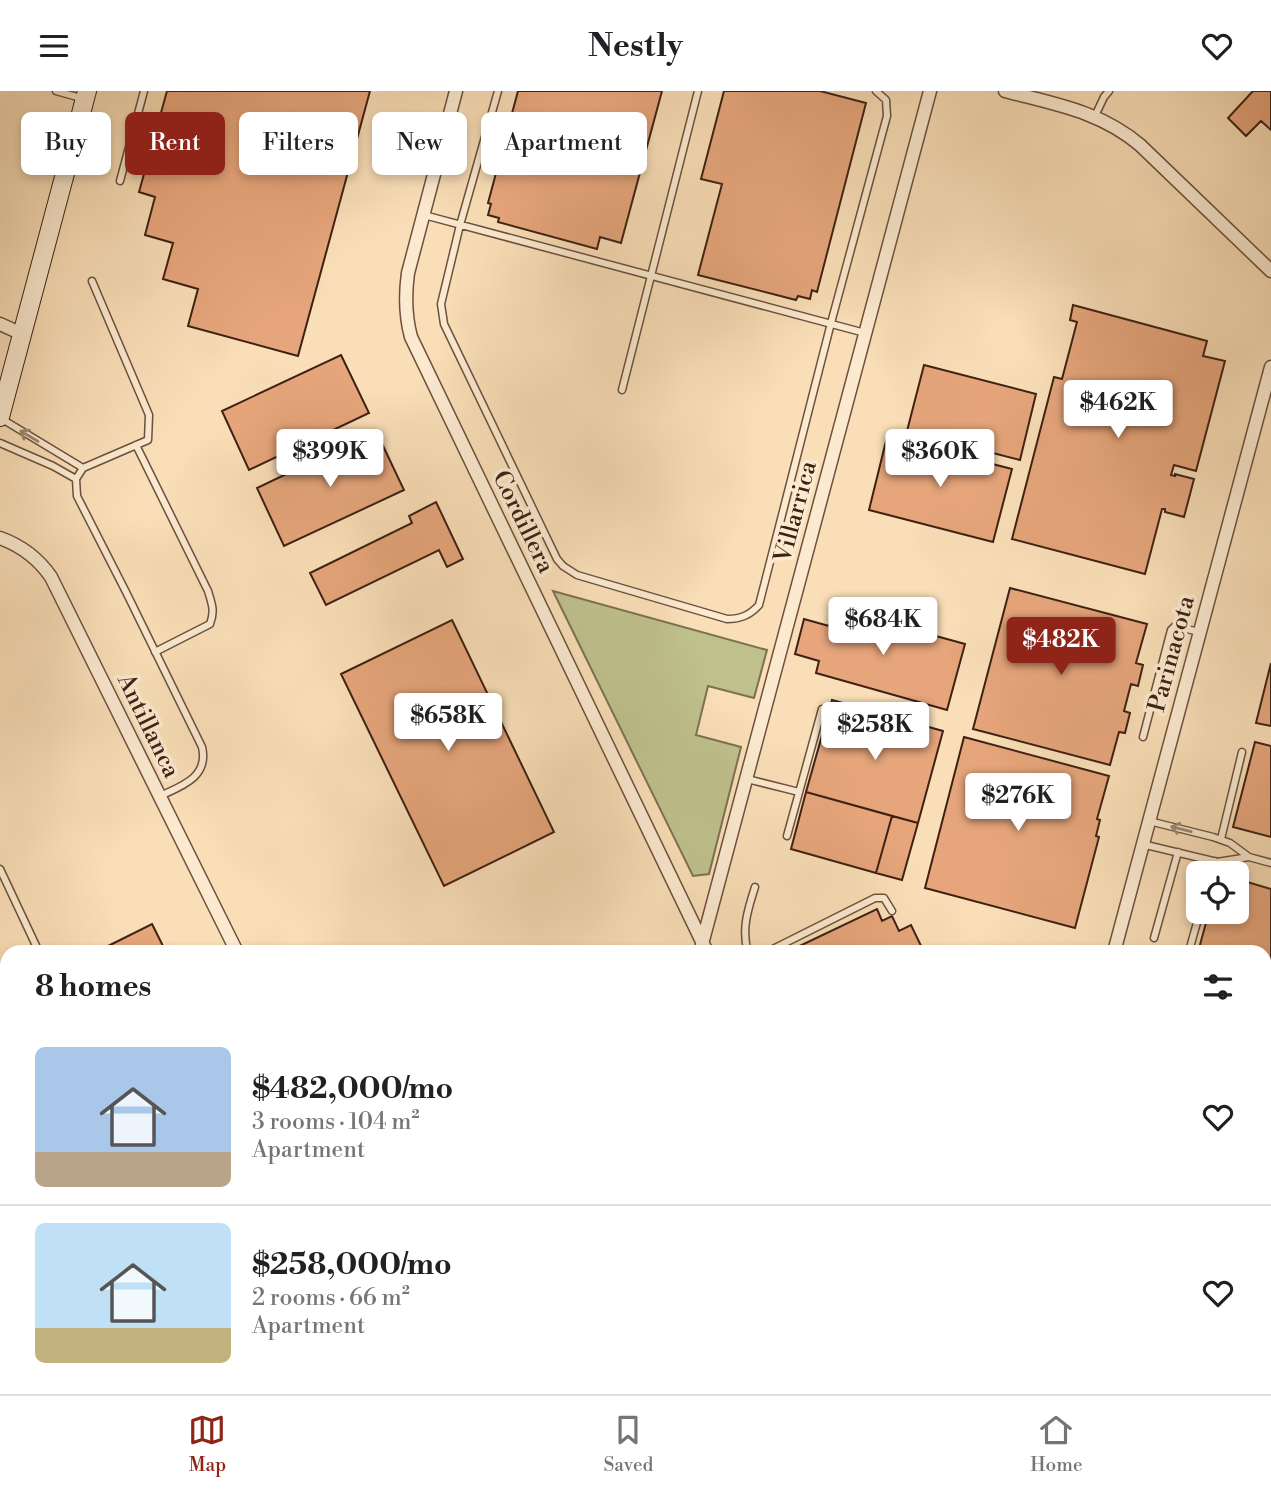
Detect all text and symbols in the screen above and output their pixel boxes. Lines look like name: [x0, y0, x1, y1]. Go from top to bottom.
text: Nestly: [588, 26, 683, 66]
icon: menu: [35, 27, 73, 65]
icon: heart: [1198, 27, 1236, 65]
chip: Buy: [21, 112, 111, 175]
chip: Rent: [125, 112, 225, 175]
chip: Filters: [239, 112, 358, 175]
chip: New: [372, 112, 467, 175]
chip: Apartment: [481, 112, 647, 175]
pin: $462K: [1069, 381, 1167, 440]
text: $462K: [1080, 389, 1156, 417]
one-way arrow: [19, 428, 39, 442]
pin: $399K: [281, 429, 379, 489]
pin: $360K: [891, 429, 989, 489]
text: $399K: [292, 438, 368, 466]
text: $360K: [901, 438, 979, 466]
street label: Villarrica: [768, 457, 824, 567]
street label: Cordillera: [485, 466, 561, 579]
street label: Parinacota: [1142, 592, 1202, 715]
pin: $684K: [834, 597, 932, 657]
text: $684K: [844, 606, 922, 634]
pin: $482K: [1012, 617, 1110, 677]
text: $482K: [1023, 626, 1099, 654]
street label: Antillanca: [110, 668, 186, 784]
pin: $658K: [399, 693, 497, 753]
text: $658K: [410, 702, 486, 730]
pin: $258K: [826, 703, 924, 762]
text: $258K: [837, 711, 913, 739]
pin: $276K: [969, 773, 1067, 833]
text: $276K: [981, 782, 1055, 810]
one-way arrow: [1170, 822, 1193, 835]
map controls: [1186, 861, 1249, 924]
button: locate: [1186, 861, 1249, 924]
text: 8 homes: [35, 968, 151, 1006]
icon: filters: [1199, 968, 1237, 1006]
text: $482,000/mo: [252, 1070, 453, 1108]
icon: home: [91, 1075, 175, 1159]
icon: heart: [1199, 1098, 1237, 1136]
text: 3 rooms · 104 m²: [252, 1108, 420, 1136]
text: Apartment: [252, 1136, 365, 1164]
text: $258,000/mo: [252, 1246, 452, 1284]
icon: home: [91, 1251, 175, 1335]
icon: heart: [1199, 1274, 1237, 1312]
text: 2 rooms · 66 m²: [252, 1284, 410, 1312]
text: Apartment: [252, 1312, 365, 1340]
tab: Map: [188, 1411, 226, 1477]
tab: Saved: [603, 1411, 653, 1477]
tab: Home: [1030, 1411, 1082, 1477]

